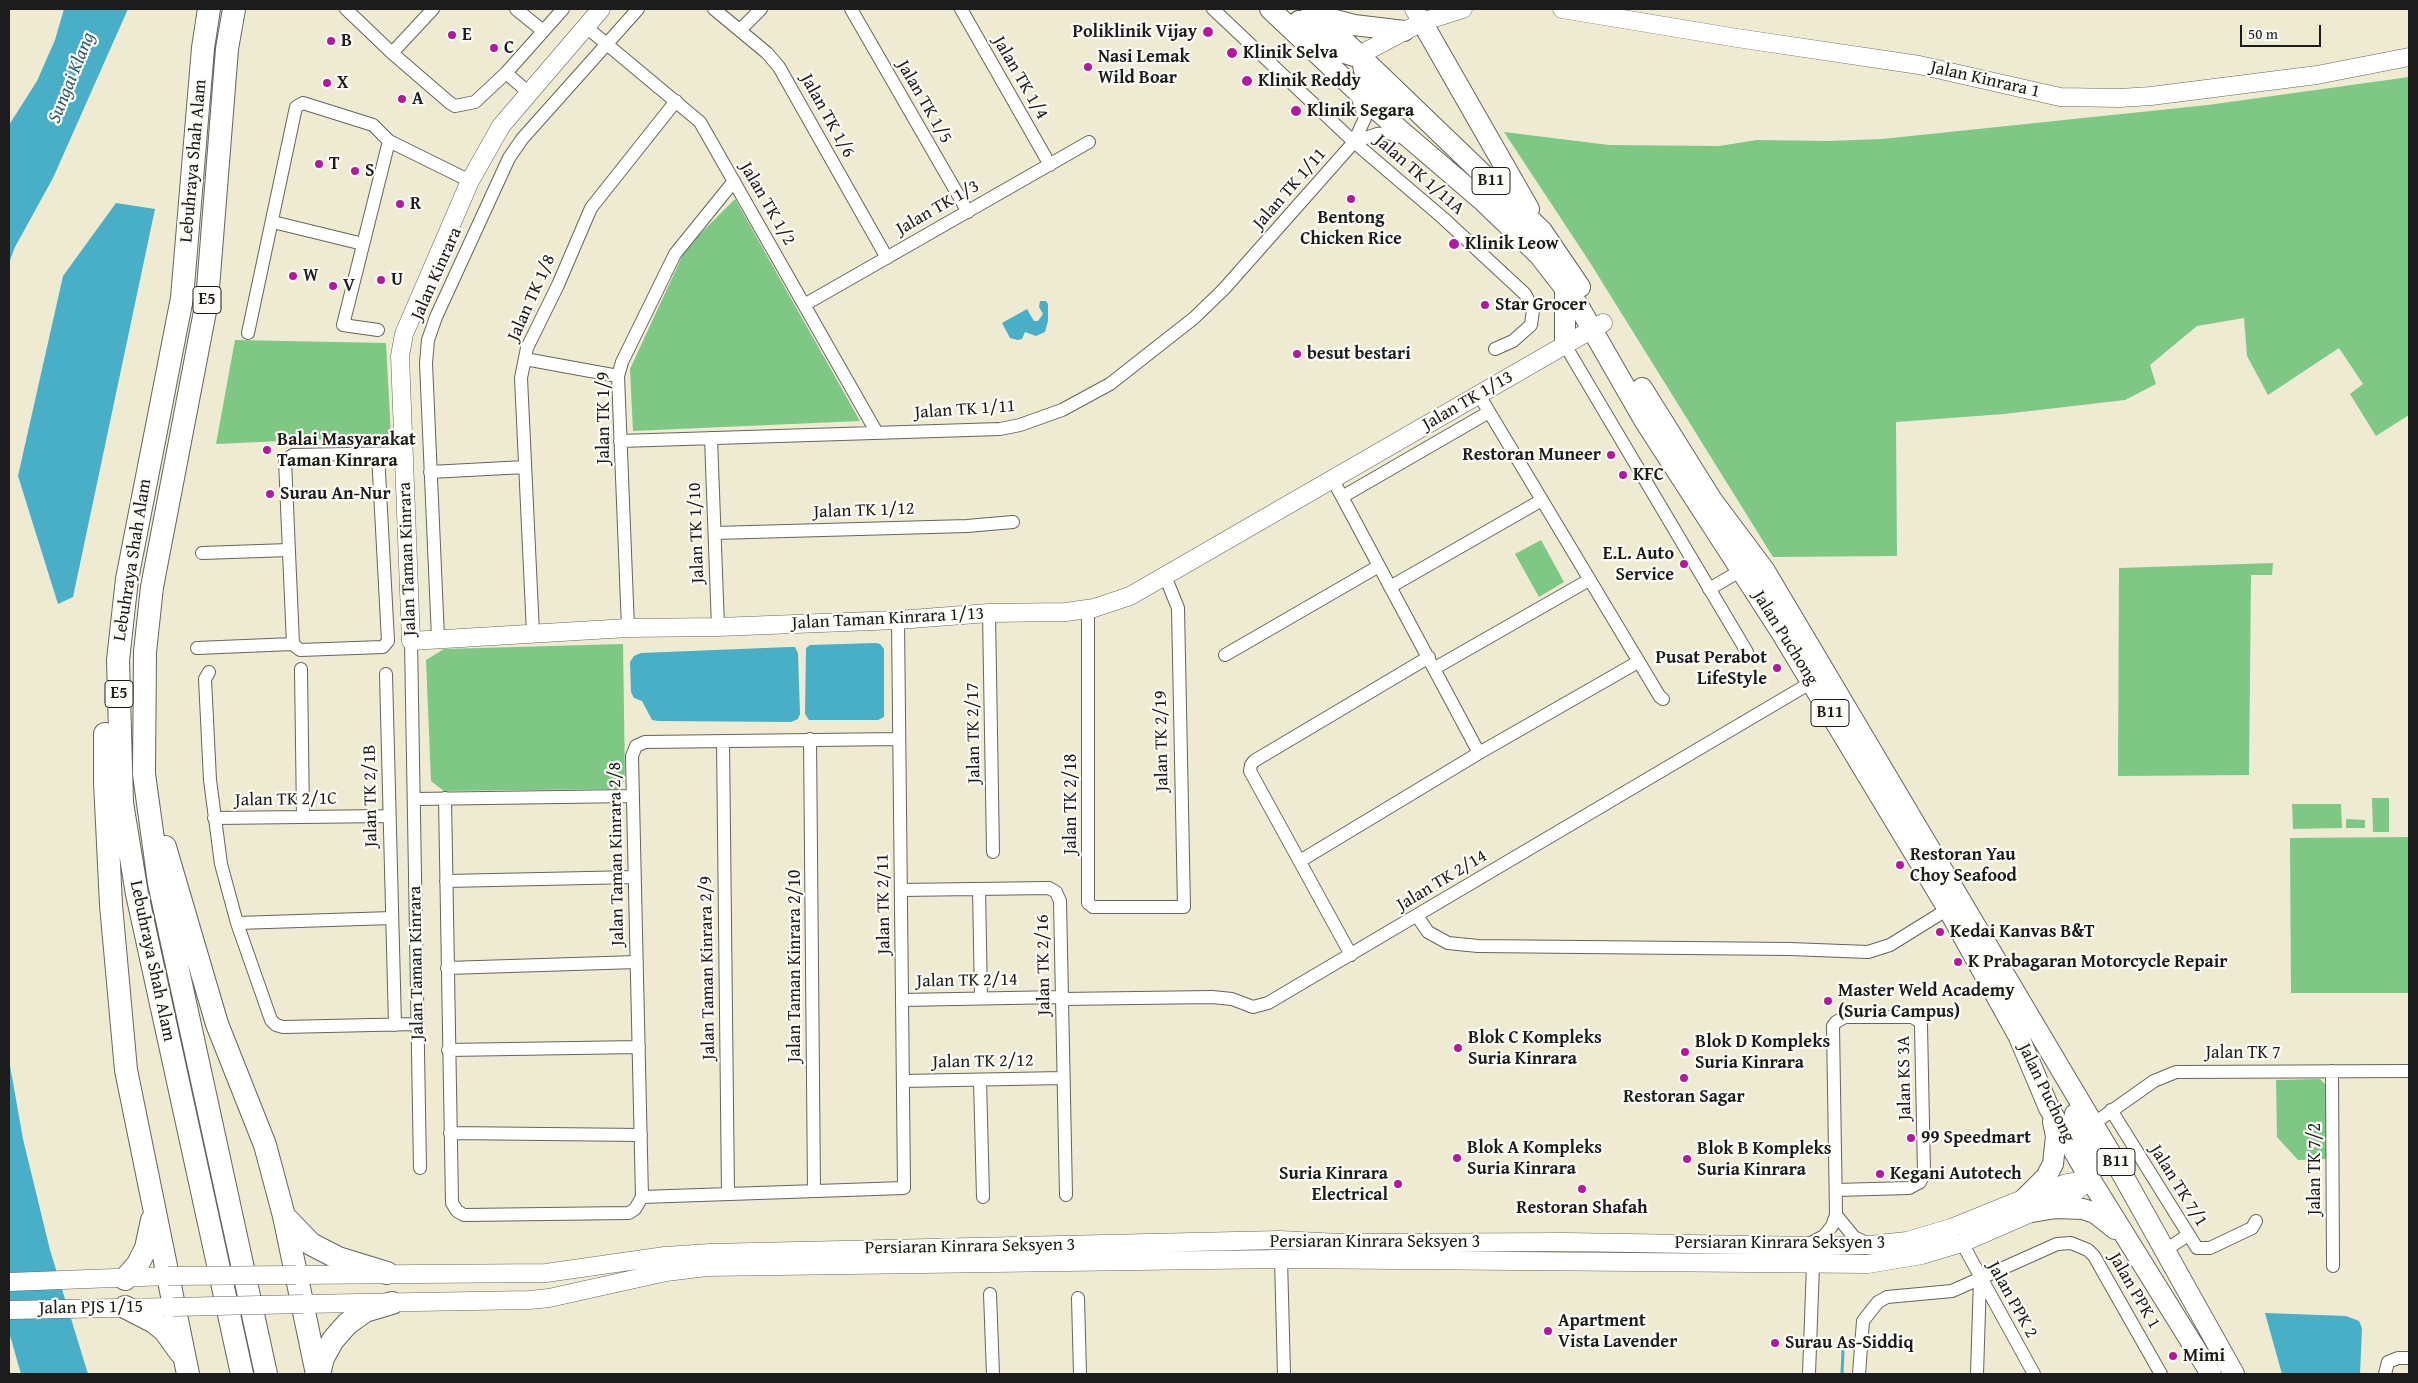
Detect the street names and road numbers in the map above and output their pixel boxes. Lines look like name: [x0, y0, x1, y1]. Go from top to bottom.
street label: Jalan TK 1/4: [988, 33, 1052, 123]
street label: Jalan TK 1/5: [892, 57, 956, 147]
street label: Jalan Kinrara 1: [1928, 57, 2042, 103]
street label: Jalan TK 1/6: [795, 70, 859, 162]
street label: Lebuhraya Shah Alam: [176, 78, 212, 244]
street label: Jalan TK 1/11A: [1370, 130, 1468, 220]
street label: Jalan TK 1/11: [1249, 144, 1331, 234]
street label: Jalan TK 1/2: [735, 159, 799, 249]
road number: B11: [1472, 168, 1510, 195]
street label: Jalan TK 1/3: [893, 176, 983, 240]
street label: Jalan Kinrara: [407, 224, 467, 324]
street label: Jalan TK 1/8: [503, 251, 561, 345]
road number: E5: [193, 286, 221, 314]
street label: Jalan TK 1/13: [1419, 366, 1517, 436]
street label: Jalan TK 1/9: [593, 372, 615, 464]
street label: Jalan TK 1/11: [914, 396, 1016, 424]
street label: Lebuhraya Shah Alam: [110, 477, 156, 643]
street label: Jalan Taman Kinrara: [395, 482, 421, 636]
street label: Jalan TK 1/10: [684, 482, 710, 584]
street label: Jalan TK 1/12: [813, 498, 915, 524]
street label: Jalan Puchong: [1747, 587, 1823, 689]
street label: Jalan Taman Kinrara 1/13: [791, 603, 985, 635]
road number: E5: [105, 681, 133, 708]
street label: Jalan TK 2/17: [962, 682, 986, 784]
street label: Jalan TK 2/19: [1150, 690, 1174, 792]
road number: B11: [1811, 700, 1849, 726]
street label: Jalan TK 2/1B: [359, 745, 383, 847]
street label: Jalan TK 2/18: [1060, 753, 1082, 855]
street label: Jalan Taman Kinrara 2/8: [605, 762, 629, 946]
street label: Jalan TK 2/1C: [235, 788, 337, 812]
street label: Jalan TK 2/14: [1393, 846, 1491, 916]
street label: Jalan TK 2/11: [872, 853, 896, 955]
street label: Jalan Taman Kinrara 2/10: [784, 870, 806, 1062]
street label: Jalan Taman Kinrara 2/9: [696, 876, 720, 1060]
street label: Lebuhraya Shah Alam: [124, 879, 180, 1043]
street label: Jalan Taman Kinrara: [405, 886, 429, 1040]
street label: Jalan TK 2/16: [1032, 914, 1056, 1016]
street label: Jalan TK 2/14: [916, 969, 1018, 993]
street label: Jalan KS 3A: [1893, 1035, 1917, 1121]
street label: Jalan Puchong: [2013, 1040, 2079, 1146]
street label: Jalan TK 7: [2205, 1042, 2281, 1064]
street label: Jalan TK 2/12: [932, 1050, 1034, 1074]
street label: Jalan TK 7/2: [2304, 1123, 2326, 1215]
street label: Jalan TK 7/1: [2144, 1141, 2212, 1231]
road number: B11: [2097, 1148, 2135, 1176]
street label: Persiaran Kinrara Seksyen 3: [1270, 1231, 1480, 1253]
street label: Persiaran Kinrara Seksyen 3: [1675, 1232, 1885, 1254]
street label: Persiaran Kinrara Seksyen 3: [864, 1234, 1076, 1260]
street label: Jalan PPK 1: [2104, 1249, 2164, 1333]
street label: Jalan PPK 2: [1982, 1258, 2042, 1342]
street label: Jalan PJS 1/15: [39, 1296, 143, 1320]

